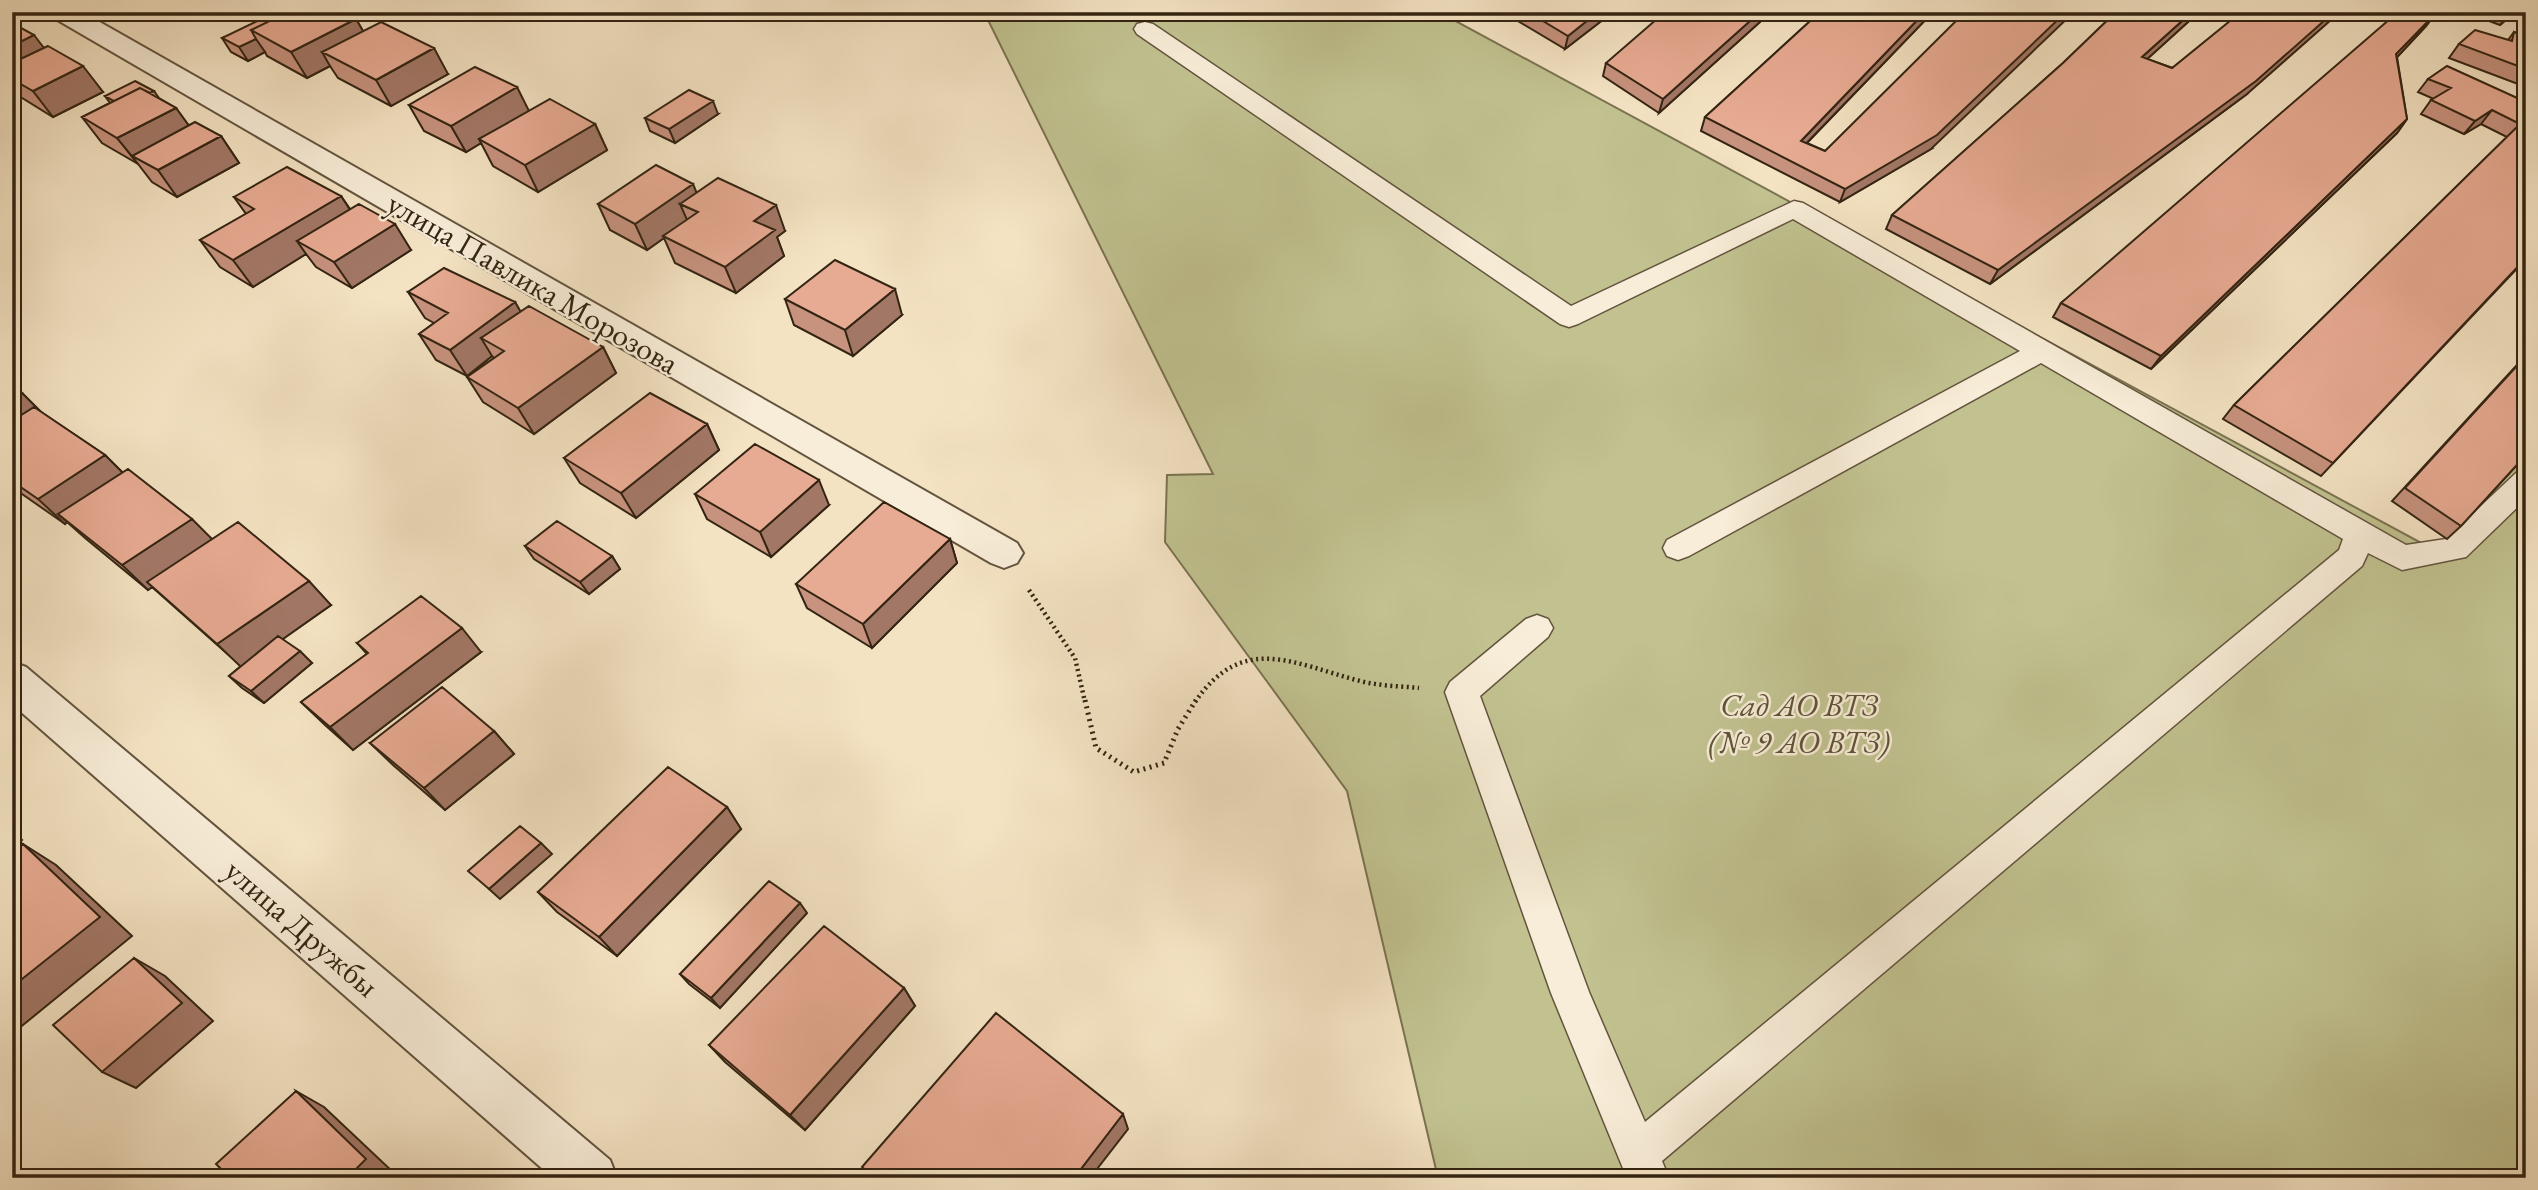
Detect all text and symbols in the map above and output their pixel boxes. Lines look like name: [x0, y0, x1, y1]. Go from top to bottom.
street label: улица Павлика Морозова: [380, 182, 687, 384]
park label: Сад АО ВТЗ (№ 9 АО ВТЗ): [1708, 684, 1890, 763]
street label: улица Дружбы: [216, 850, 388, 1006]

